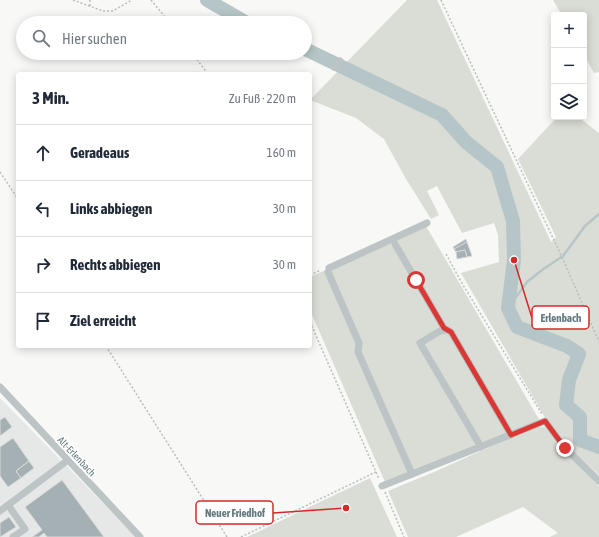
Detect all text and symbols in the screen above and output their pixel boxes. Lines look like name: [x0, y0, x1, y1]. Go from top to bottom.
map controls: [551, 12, 587, 120]
button: +: [551, 12, 587, 48]
search box: [16, 16, 312, 60]
icon: search: [30, 27, 52, 49]
text: Hier suchen: [62, 30, 127, 47]
button: −: [551, 48, 587, 84]
button: layers: [551, 84, 587, 120]
text: 3 Min.: [32, 88, 69, 108]
text: Zu Fuß · 220 m: [229, 91, 296, 106]
icon: ahead: [32, 142, 54, 164]
text: Geradeaus: [70, 144, 129, 161]
text: 160 m: [267, 145, 296, 160]
icon: left: [32, 198, 54, 220]
text: Links abbiegen: [70, 200, 152, 217]
text: 30 m: [273, 201, 296, 216]
icon: right: [32, 254, 54, 276]
text: Rechts abbiegen: [70, 256, 160, 273]
text: 30 m: [273, 257, 296, 272]
route start: [407, 271, 425, 289]
callout: Erlenbach: [532, 306, 589, 329]
icon: arrive: [32, 310, 54, 332]
text: Ziel erreicht: [70, 312, 136, 329]
text: Erlenbach: [541, 312, 581, 324]
street label: Alt-Erlenbach: [56, 434, 98, 478]
route end: [556, 439, 574, 457]
callout: Neuer Friedhof: [196, 501, 273, 524]
text: Neuer Friedhof: [205, 507, 266, 519]

